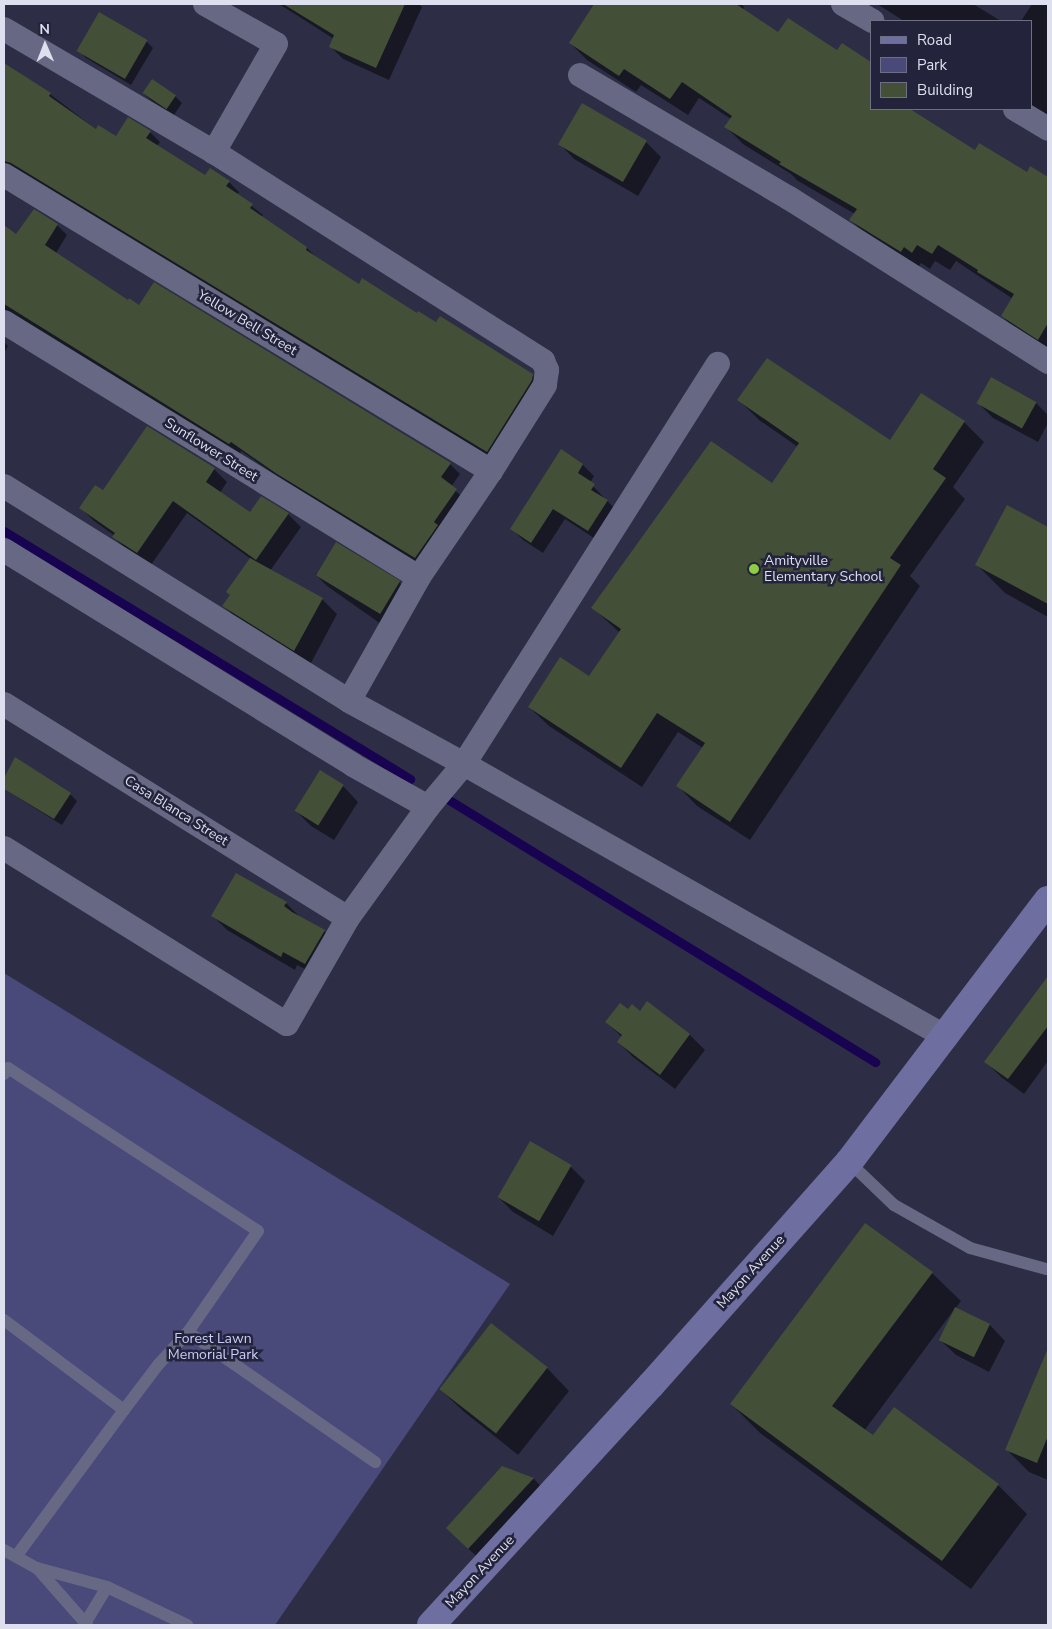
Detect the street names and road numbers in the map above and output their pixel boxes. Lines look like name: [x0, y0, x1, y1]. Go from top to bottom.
street label: Yellow Bell Street: [194, 287, 300, 359]
street label: Sunflower Street: [161, 415, 261, 485]
street label: Casa Blanca Street: [121, 772, 231, 850]
street label: Mayon Avenue: [714, 1232, 788, 1312]
street label: Mayon Avenue: [442, 1532, 518, 1612]

